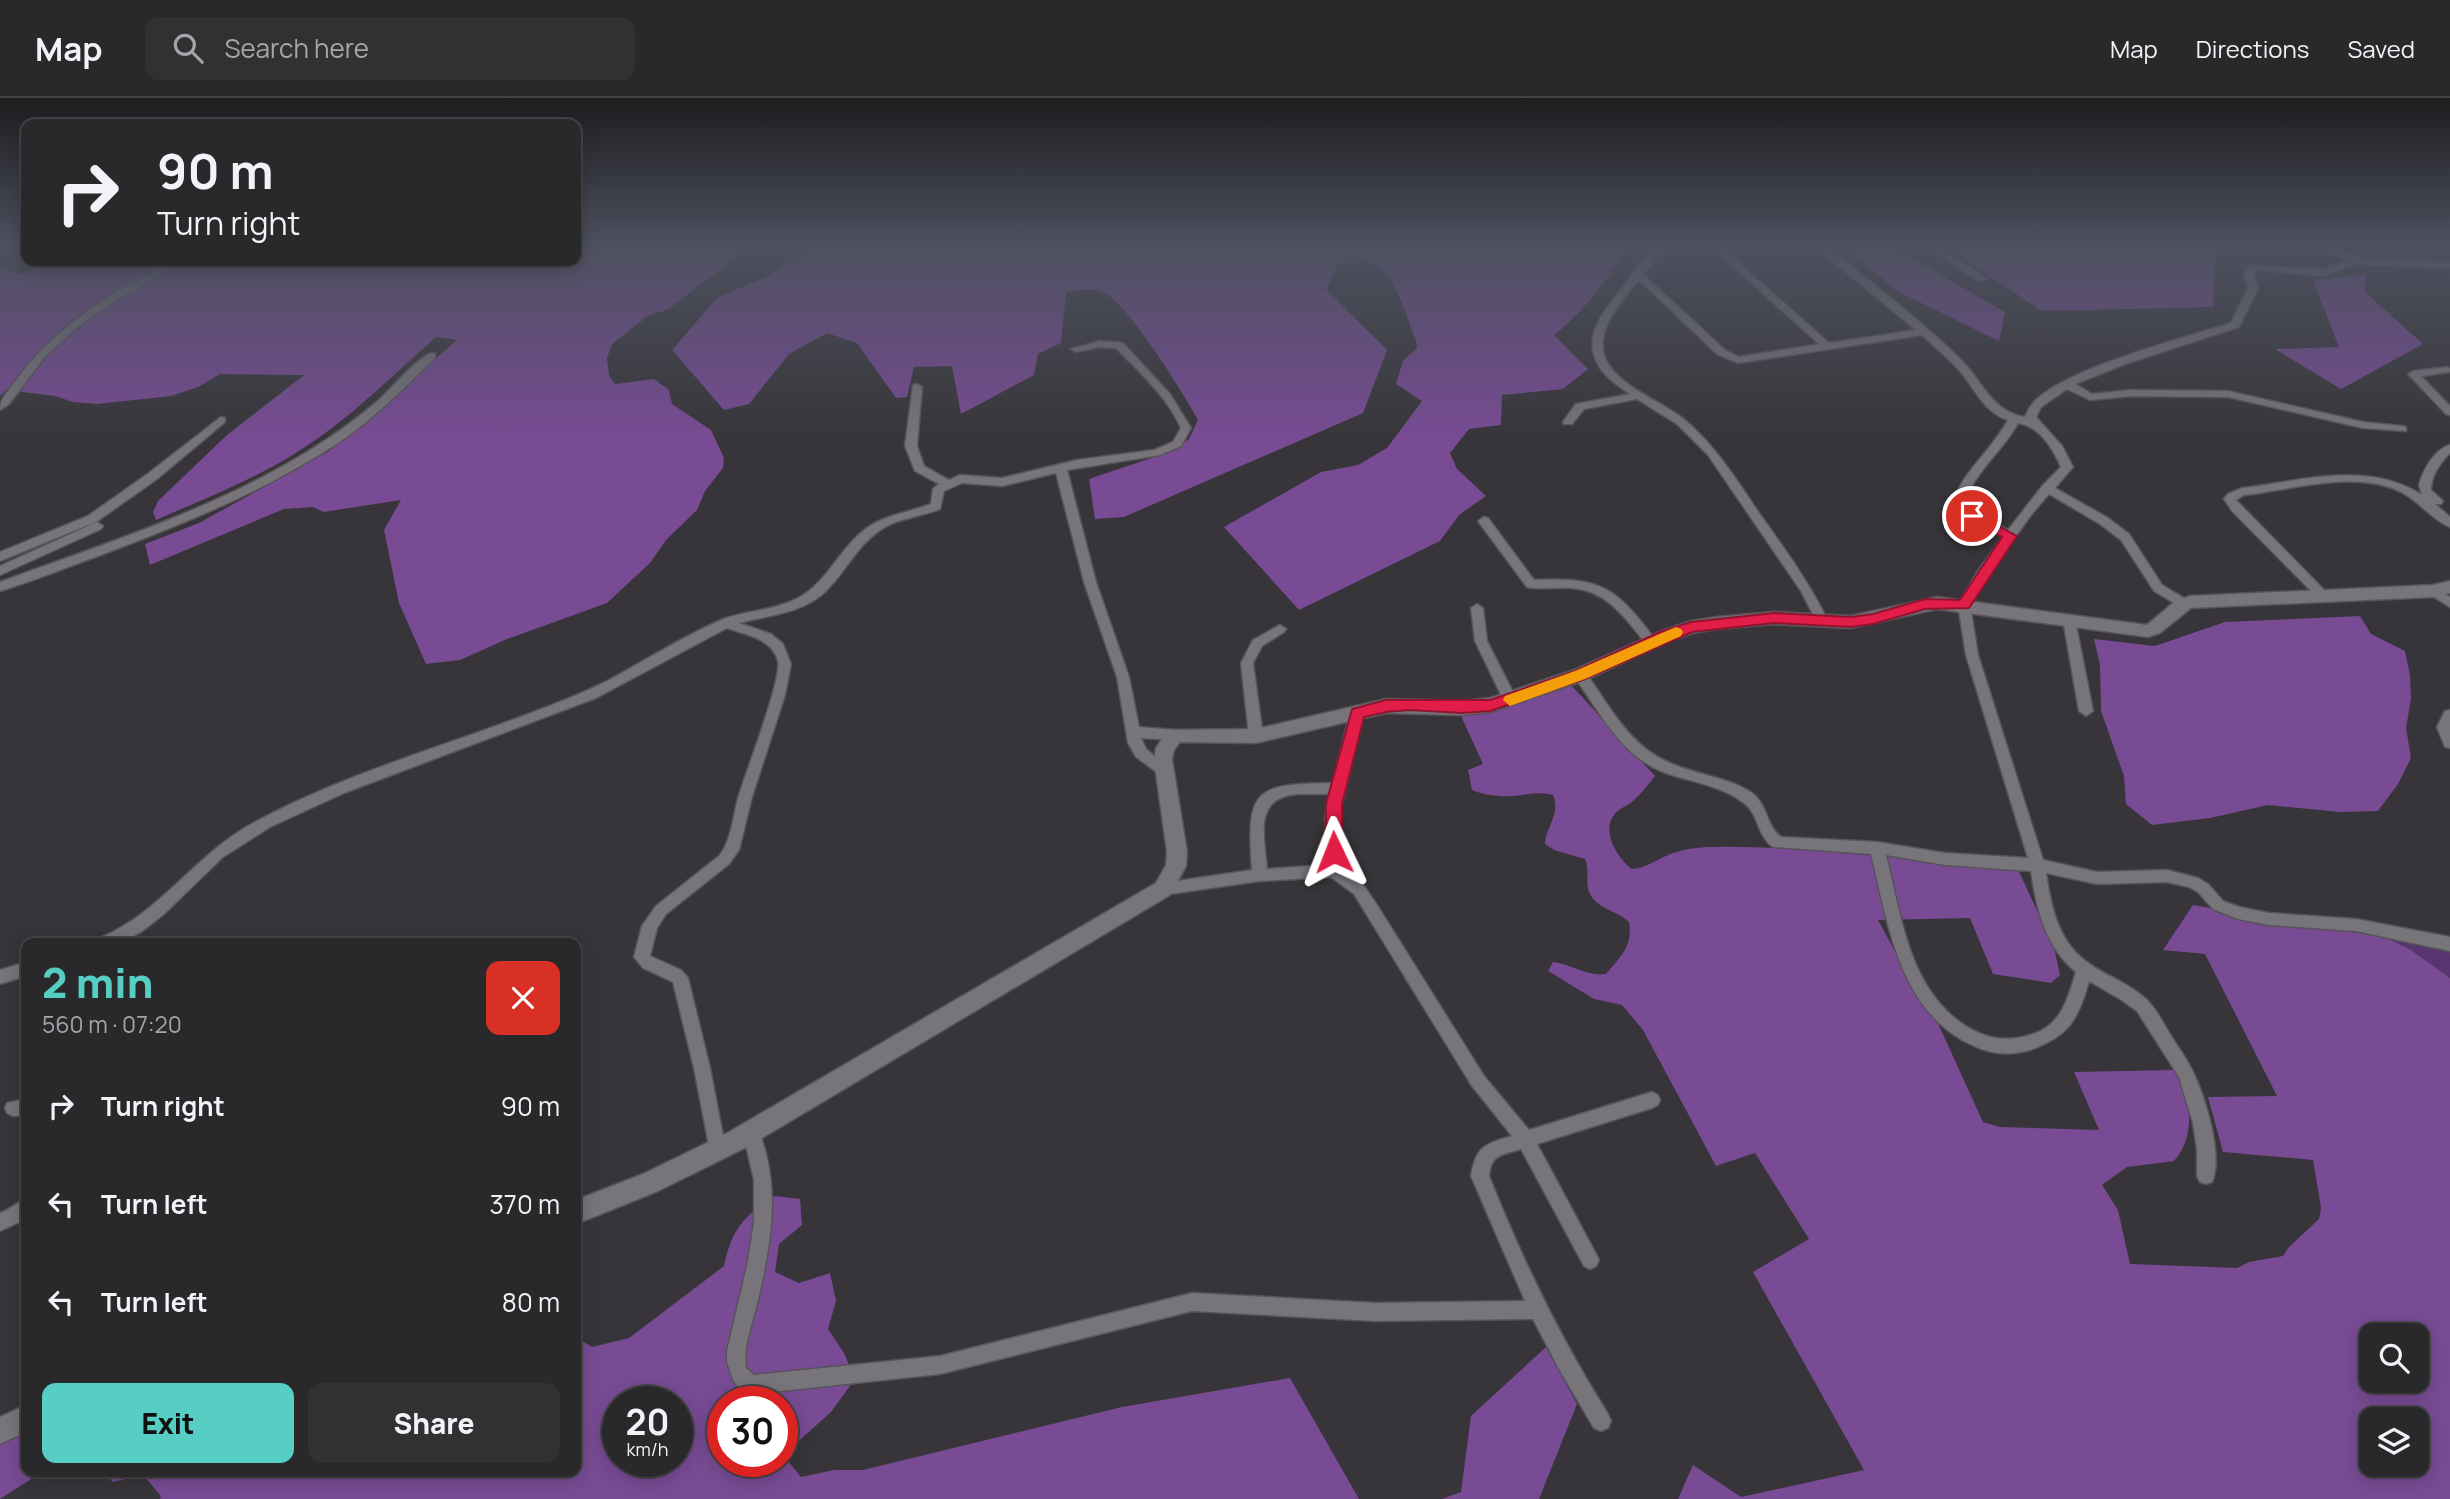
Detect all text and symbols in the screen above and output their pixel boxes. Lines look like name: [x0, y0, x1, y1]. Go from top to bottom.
search box: [145, 17, 635, 80]
text: Map: [35, 26, 103, 71]
icon: search: [169, 29, 207, 67]
text: Search here: [225, 30, 369, 66]
text: Map: [2110, 32, 2158, 65]
text: Directions: [2196, 32, 2309, 65]
text: Saved: [2347, 32, 2415, 65]
text: 90 m: [157, 137, 274, 204]
icon: right: [42, 147, 133, 238]
text: Turn right: [157, 201, 300, 245]
pin: [1942, 486, 2002, 546]
icon: arrive: [1953, 497, 1991, 535]
position arrow: [1297, 815, 1371, 889]
text: 2 min: [42, 953, 153, 1011]
button: close: [486, 961, 560, 1035]
text: 560 m · 07:20: [42, 1008, 182, 1040]
icon: right: [42, 1087, 80, 1125]
text: Turn right: [101, 1088, 225, 1124]
text: 90 m: [501, 1088, 560, 1124]
icon: left: [42, 1185, 80, 1223]
text: Turn left: [101, 1186, 208, 1222]
text: 370 m: [489, 1186, 560, 1222]
icon: left: [42, 1283, 80, 1321]
text: Turn left: [101, 1284, 208, 1320]
text: 80 m: [502, 1284, 560, 1320]
map controls: [2359, 1323, 2429, 1477]
button: search: [2359, 1323, 2429, 1393]
button: Exit: [42, 1383, 294, 1463]
button: Share: [308, 1383, 560, 1463]
speed limit sign: 30: [707, 1386, 798, 1477]
text: 20: [626, 1398, 669, 1446]
button: layers: [2359, 1407, 2429, 1477]
text: km/h: [627, 1437, 668, 1461]

